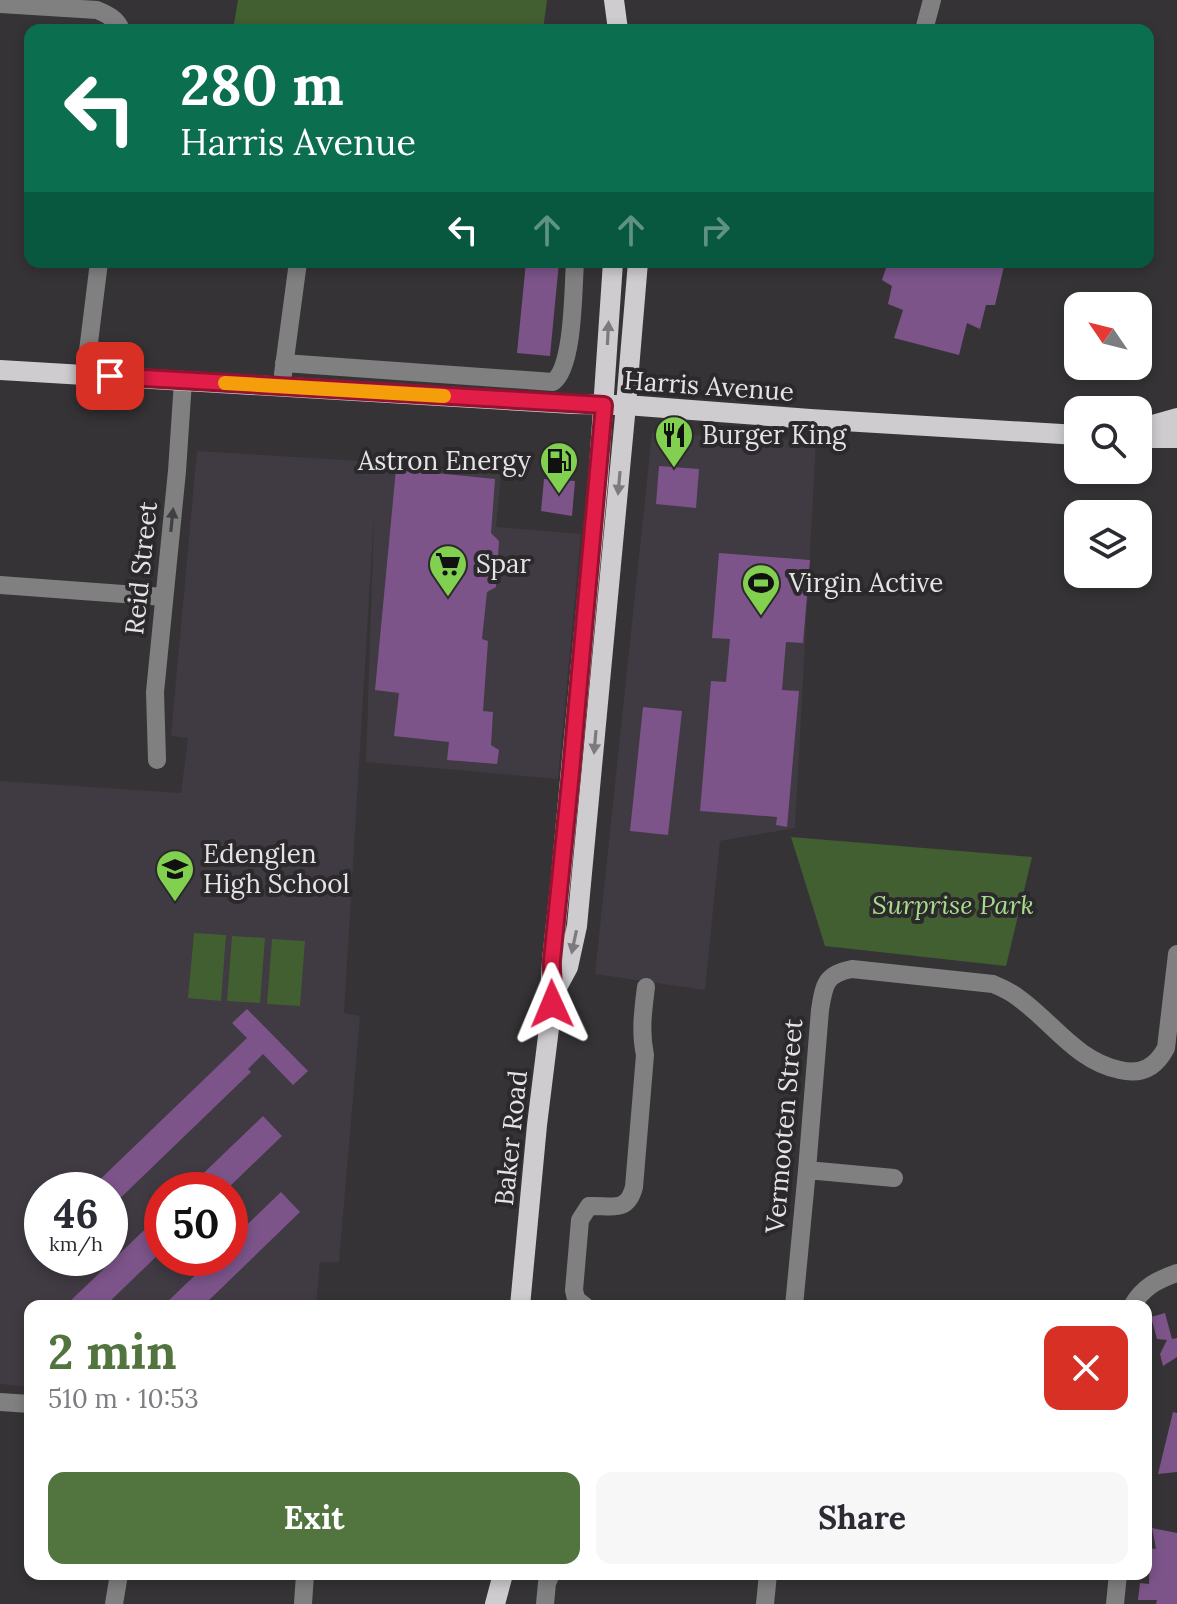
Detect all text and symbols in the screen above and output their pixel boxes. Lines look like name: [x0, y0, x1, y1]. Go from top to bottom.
text: 280 m: [180, 49, 344, 120]
icon: left: [48, 56, 152, 160]
text: Harris Avenue: [180, 119, 416, 165]
icon: left: [441, 208, 485, 252]
icon: ahead: [525, 208, 569, 252]
icon: ahead: [609, 208, 653, 252]
icon: right: [693, 208, 737, 252]
north arrow: [1064, 292, 1152, 380]
map controls: [1064, 292, 1152, 588]
one-way arrow: [602, 320, 615, 345]
pin: [76, 342, 144, 410]
icon: arrive: [88, 354, 132, 398]
street label: Harris Avenue: [623, 363, 795, 408]
button: search: [1064, 396, 1152, 484]
restaurant icon: Burger King: [653, 414, 695, 469]
place label: Burger King: [702, 418, 847, 451]
fuel station icon: Astron Energy: [538, 440, 580, 495]
place label: Astron Energy: [357, 444, 531, 477]
one-way arrow: [612, 471, 625, 496]
street label: Reid Street: [117, 500, 164, 636]
button: layers: [1064, 500, 1152, 588]
one-way arrow: [166, 507, 179, 532]
supermarket icon: Spar: [427, 543, 469, 598]
place label: Spar: [476, 547, 532, 580]
sports icon: Virgin Active: [740, 562, 782, 617]
place label: Virgin Active: [788, 566, 943, 599]
one-way arrow: [588, 730, 601, 755]
place label: Edenglen High School: [203, 837, 349, 900]
school or university icon: Edenglen High School: [154, 848, 196, 903]
park label: Surprise Park: [872, 888, 1034, 921]
one-way arrow: [567, 929, 580, 954]
position arrow: [510, 962, 594, 1046]
street label: Vermooten Street: [758, 1017, 809, 1236]
street label: Baker Road: [487, 1069, 534, 1207]
speed limit sign: 50: [144, 1172, 248, 1276]
text: 46: [54, 1188, 98, 1239]
text: km/h: [49, 1231, 103, 1256]
text: 2 min: [48, 1321, 177, 1382]
button: close: [1044, 1326, 1128, 1410]
text: 510 m · 10:53: [48, 1382, 199, 1415]
button: Exit: [48, 1472, 580, 1564]
button: Share: [596, 1472, 1128, 1564]

